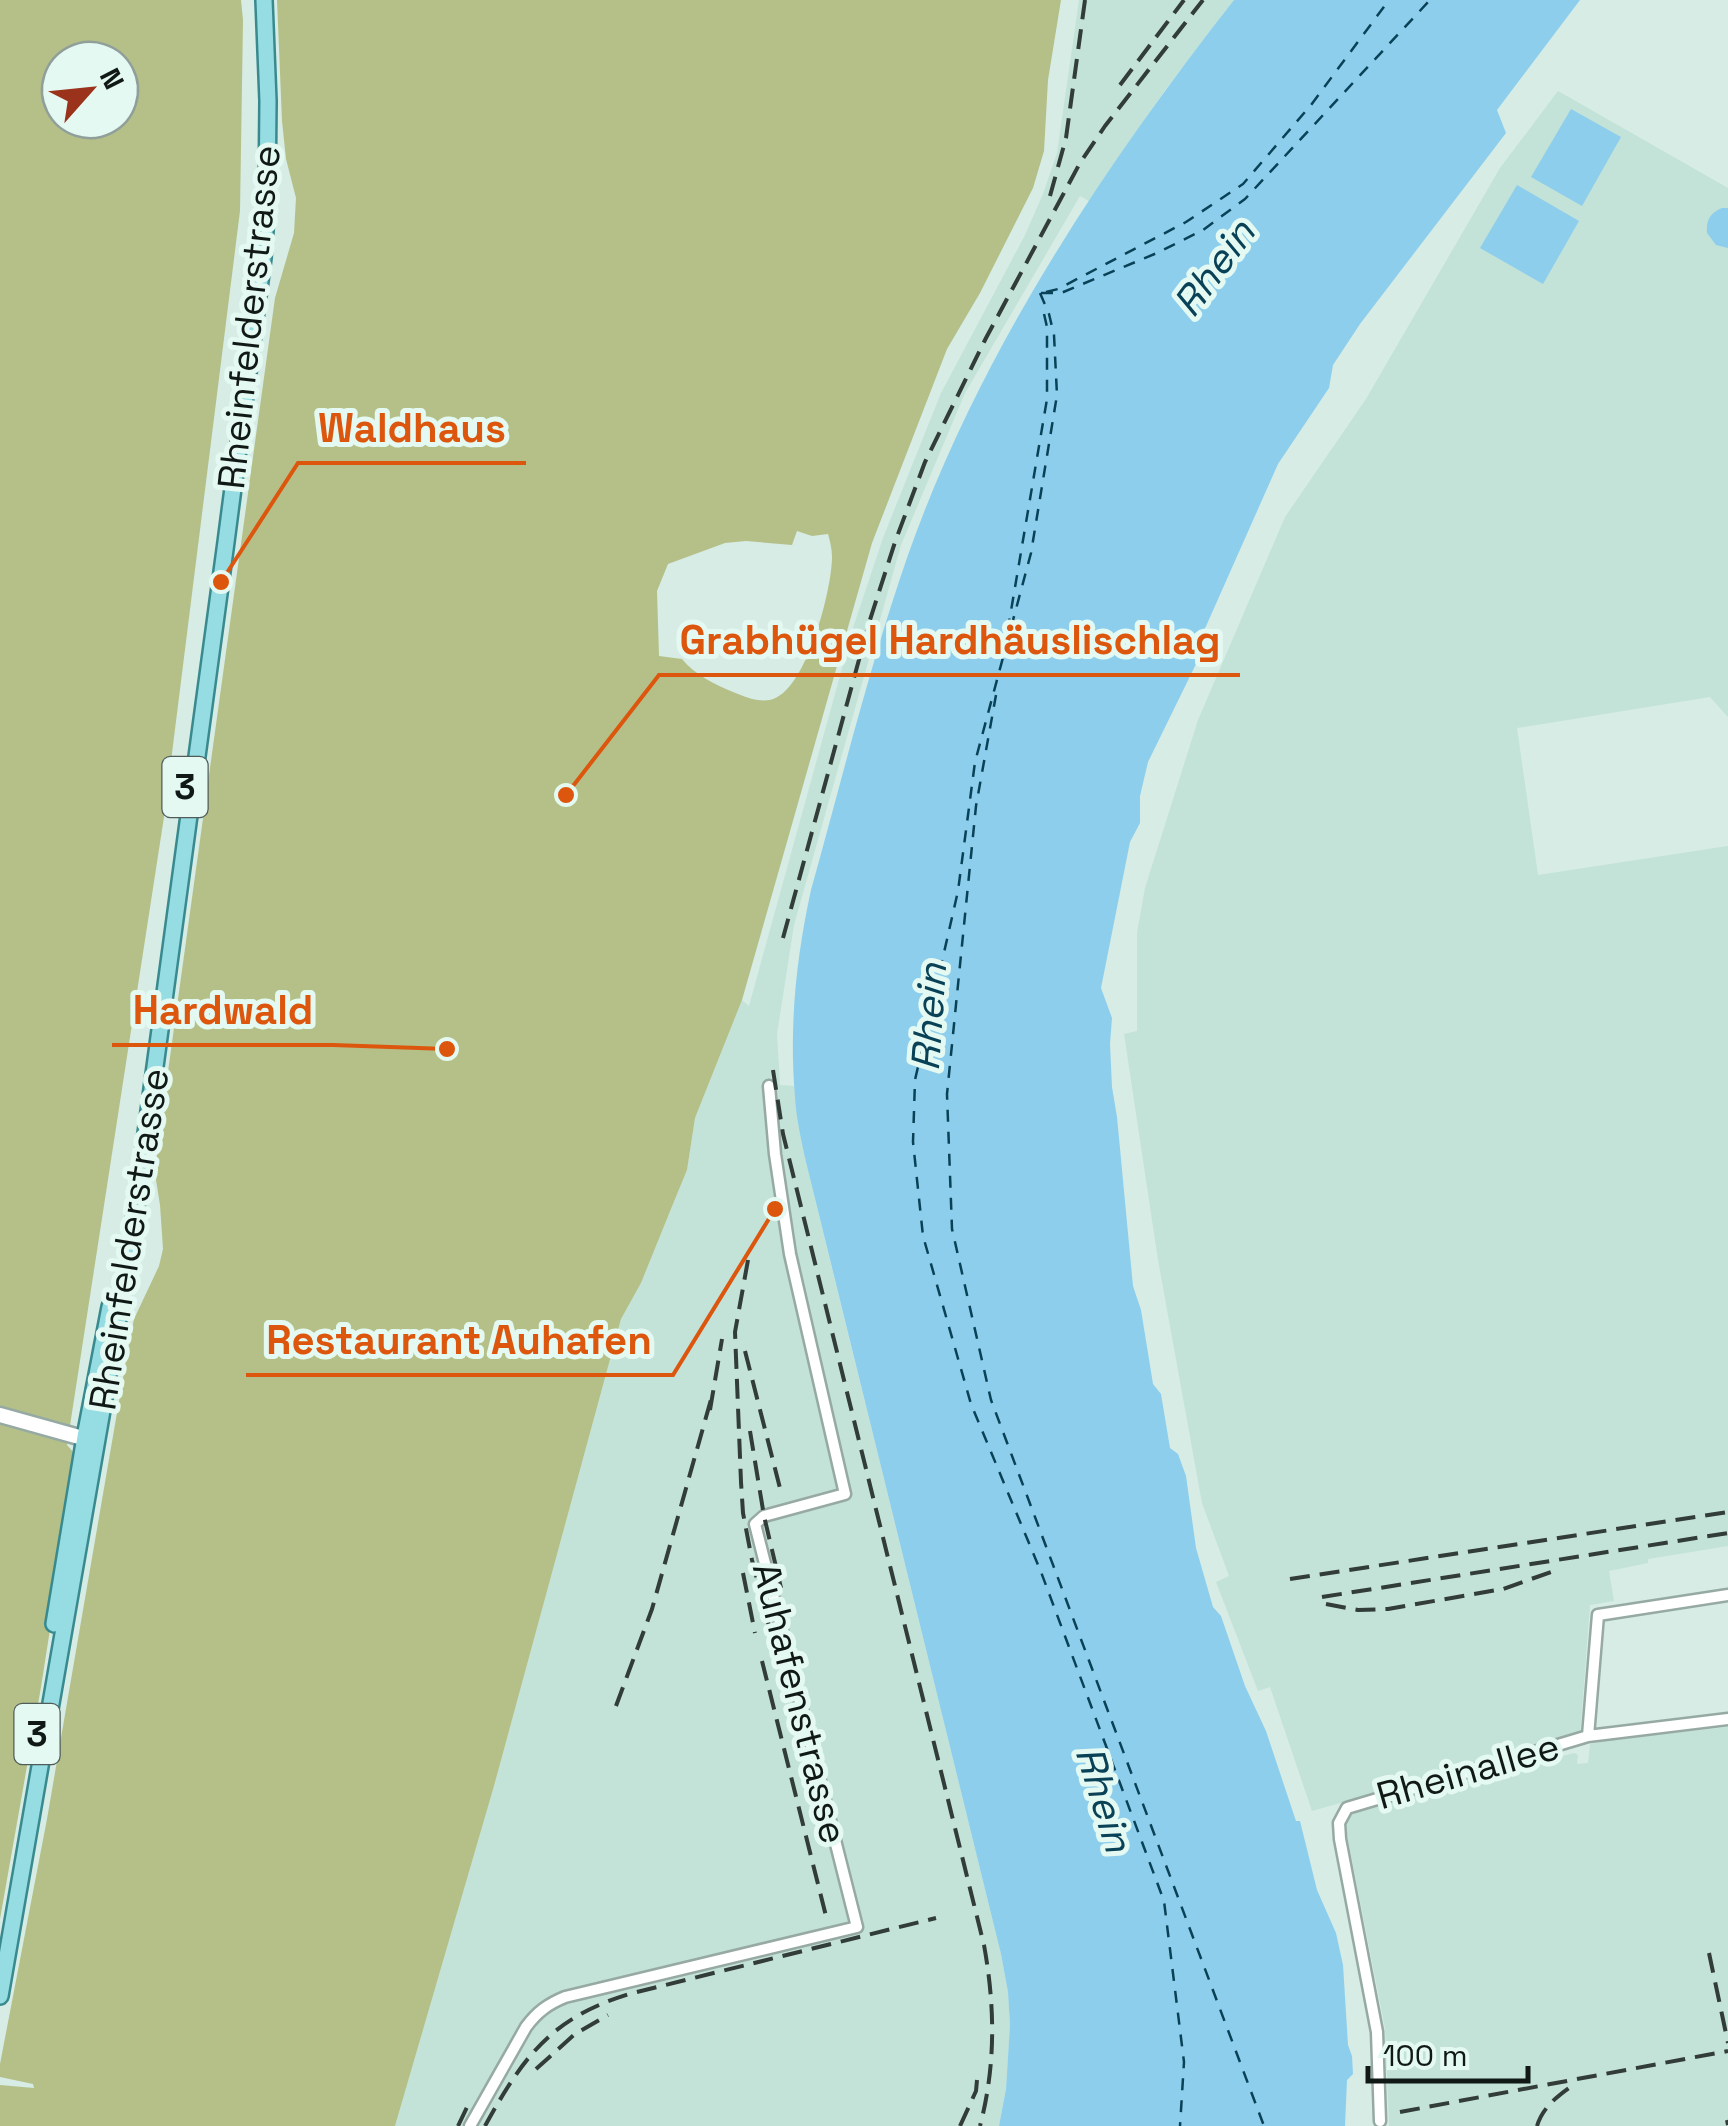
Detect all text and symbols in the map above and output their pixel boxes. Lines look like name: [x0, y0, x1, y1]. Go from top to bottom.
north arrow: [40, 40, 140, 140]
text: N: [92, 62, 133, 95]
street label: Rheinfelderstrasse: [207, 143, 291, 491]
water label: Rhein: [1162, 208, 1267, 327]
callout: Waldhaus: [298, 393, 526, 463]
text: Waldhaus: [318, 403, 506, 454]
callout: Grabhügel Hardhäuslischlag: [659, 605, 1240, 675]
text: Grabhügel Hardhäuslischlag: [680, 615, 1220, 666]
road number: 3: [162, 757, 208, 817]
water label: Rhein: [900, 960, 958, 1073]
callout: Hardwald: [112, 975, 333, 1045]
text: Hardwald: [133, 985, 313, 1036]
street label: Rheinfelderstrasse: [78, 1065, 180, 1413]
callout: Restaurant Auhafen: [246, 1305, 673, 1375]
text: Restaurant Auhafen: [266, 1315, 652, 1366]
street label: Auhafenstrasse: [742, 1558, 858, 1848]
road number: 3: [15, 1704, 60, 1764]
street label: Rheinallee: [1371, 1722, 1565, 1820]
water label: Rhein: [1064, 1740, 1145, 1859]
scale bar: [1368, 2021, 1528, 2083]
text: 100 m: [1383, 2036, 1468, 2075]

